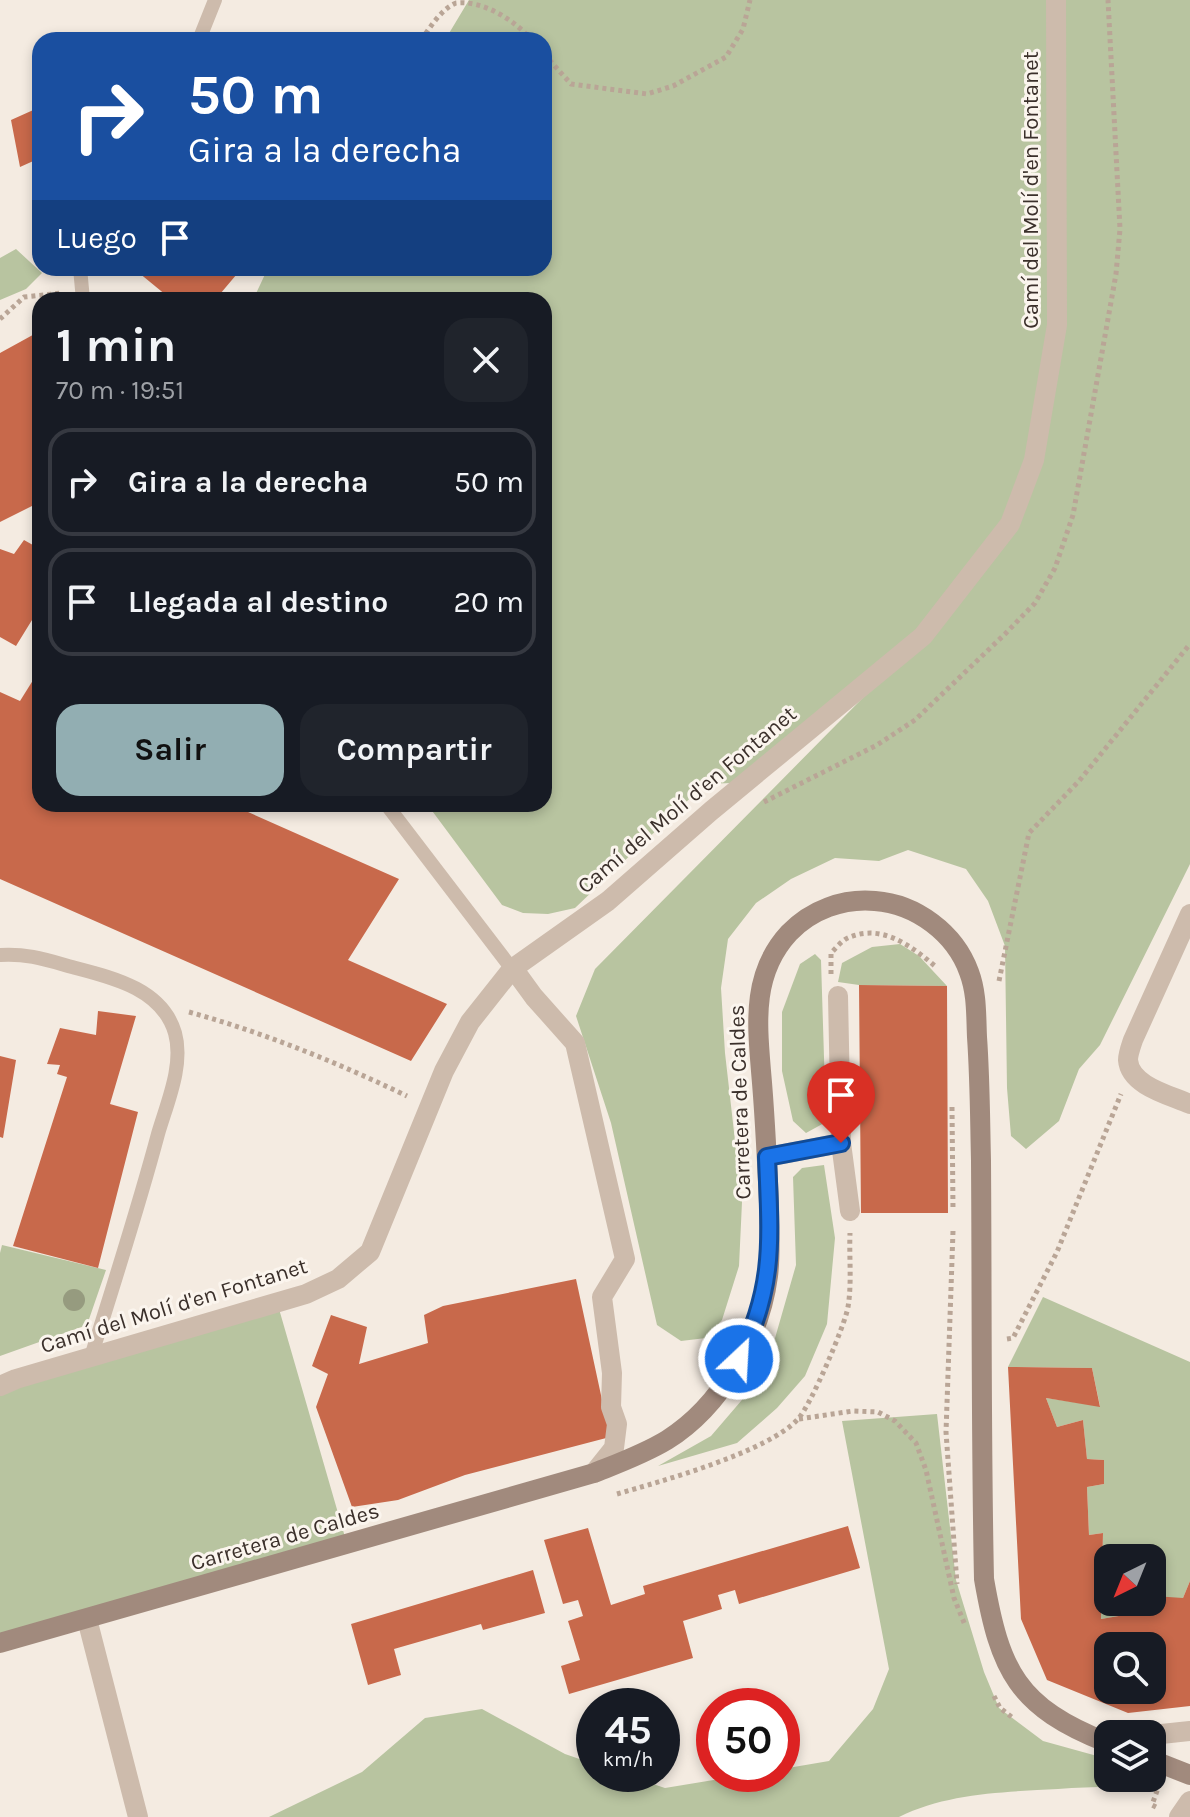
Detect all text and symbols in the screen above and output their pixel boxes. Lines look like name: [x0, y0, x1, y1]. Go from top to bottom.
street label: Camí del Molí d'en Fontanet: [1018, 51, 1044, 329]
text: 50 m: [188, 62, 323, 127]
icon: right: [56, 64, 160, 168]
text: Gira a la derecha: [188, 129, 462, 171]
icon: arrive: [153, 216, 197, 260]
text: Luego: [56, 220, 137, 256]
text: 1 min: [56, 317, 176, 373]
button: close: [444, 318, 528, 402]
text: 70 m · 19:51: [56, 375, 184, 406]
icon: right: [60, 460, 104, 504]
text: Gira a la derecha: [128, 464, 369, 500]
text: 50 m: [454, 464, 524, 500]
icon: arrive: [60, 580, 104, 624]
text: Llegada al destino: [128, 584, 388, 620]
text: 20 m: [454, 584, 524, 620]
street label: Camí del Molí d'en Fontanet: [572, 701, 802, 899]
button: Salir: [56, 704, 284, 796]
button: Compartir: [300, 704, 528, 796]
street label: Carretera de Caldes: [724, 1004, 756, 1200]
pin: [807, 1061, 875, 1143]
icon: arrive: [819, 1073, 863, 1117]
street label: Camí del Molí d'en Fontanet: [37, 1253, 311, 1359]
position arrow: [697, 1317, 781, 1401]
street label: Carretera de Caldes: [188, 1498, 382, 1576]
north arrow: [1094, 1544, 1166, 1616]
map controls: [1094, 1544, 1166, 1792]
button: search: [1094, 1632, 1166, 1704]
speed limit sign: 50: [696, 1688, 800, 1792]
text: 45: [604, 1706, 652, 1753]
button: layers: [1094, 1720, 1166, 1792]
text: km/h: [603, 1748, 653, 1771]

